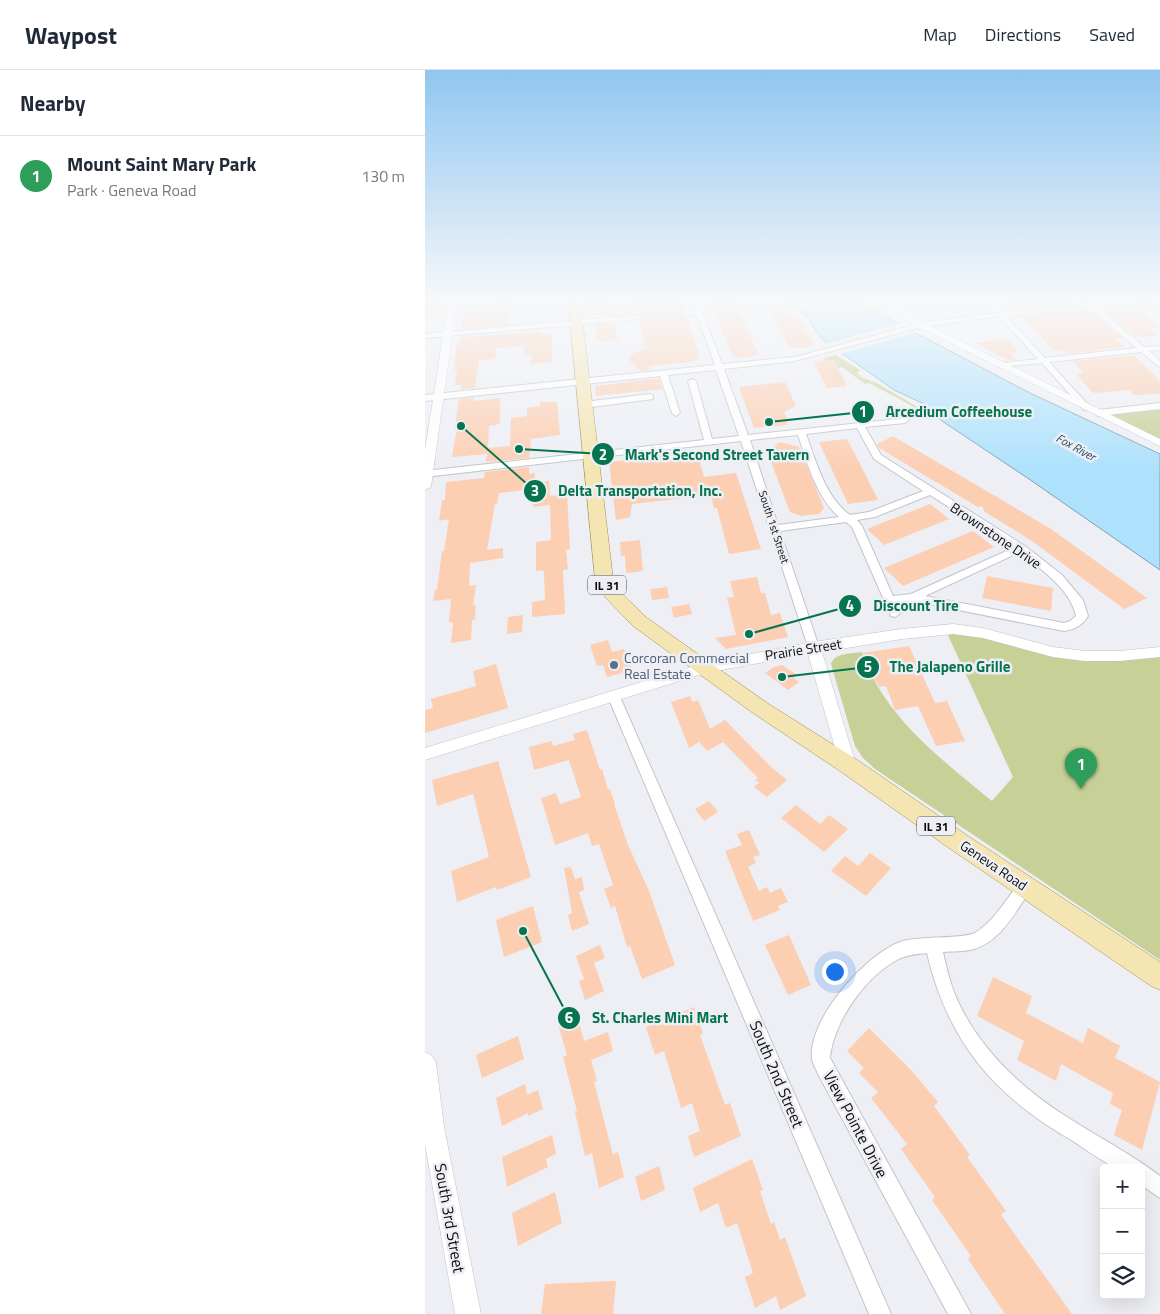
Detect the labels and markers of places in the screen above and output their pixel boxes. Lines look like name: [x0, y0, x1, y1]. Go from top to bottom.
callout: Arcedium Coffeehouse: [850, 397, 1042, 427]
callout: Mark's Second Street Tavern: [590, 439, 820, 469]
callout: Delta Transportation, Inc.: [523, 476, 732, 506]
callout: Discount Tire: [838, 591, 968, 621]
place label: Corcoran Commercial Real Estate: [624, 647, 749, 684]
callout: The Jalapeno Grille: [855, 652, 1021, 682]
marker: Corcoran Commercial Real Estate: [608, 659, 620, 671]
pin: 1: [1065, 748, 1097, 789]
callout: St. Charles Mini Mart: [557, 1003, 738, 1033]

